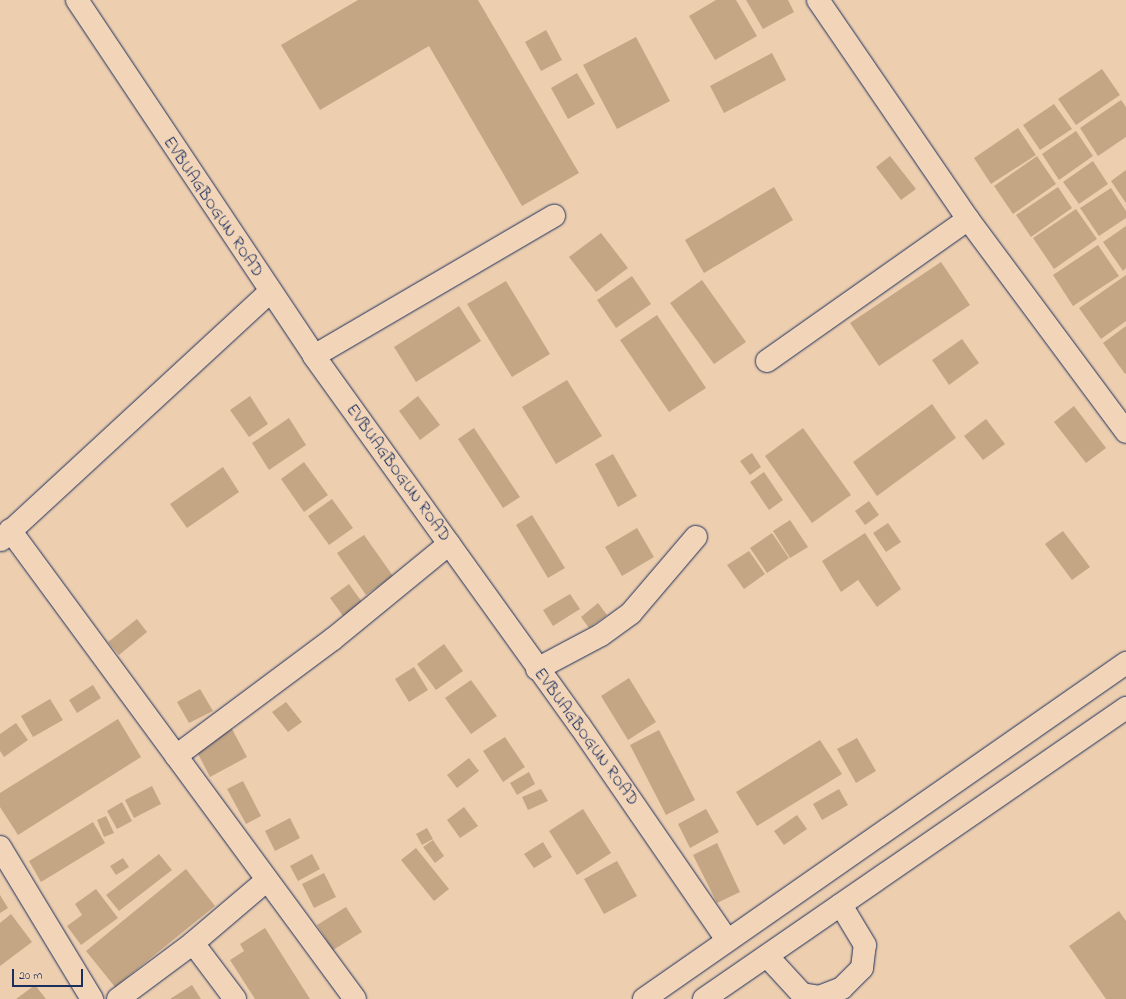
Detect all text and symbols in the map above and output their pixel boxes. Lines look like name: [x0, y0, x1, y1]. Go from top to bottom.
street label: EVBUAGBOGUN ROAD: [158, 133, 268, 281]
street label: EVBUAGBOGUN ROAD: [341, 400, 455, 546]
street label: EVBUAGBOGUN ROAD: [529, 664, 643, 810]
scale bar: [14, 961, 85, 987]
text: 20 m: [19, 967, 42, 985]

